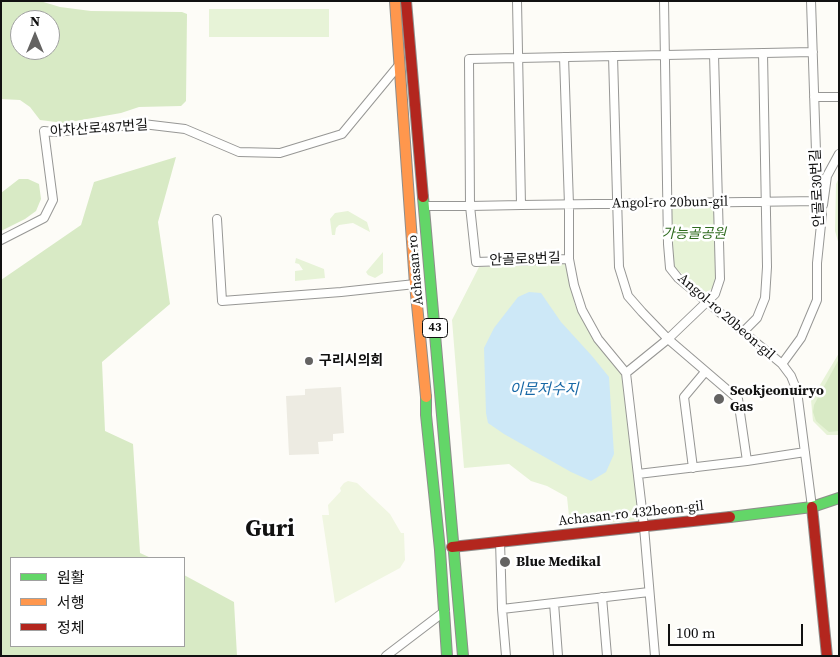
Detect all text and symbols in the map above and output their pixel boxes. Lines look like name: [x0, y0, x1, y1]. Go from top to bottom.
north arrow: [10, 10, 60, 60]
text: N: [30, 11, 40, 31]
street label: 아차산로487번길: [49, 117, 149, 141]
street label: 안골로30번길: [808, 148, 828, 228]
street label: Angol-ro 20bun-gil: [612, 194, 728, 212]
park label: 가능골공원: [662, 226, 726, 242]
street label: Achasan-ro: [405, 234, 427, 306]
street label: 안골로8번길: [489, 250, 561, 270]
street label: Angol-ro 20beon-gil: [674, 270, 778, 364]
road number: 43: [422, 318, 448, 338]
place label: 구리시의회: [319, 353, 383, 369]
marker: 구리시의회: [303, 355, 315, 367]
water label: 이문저수지: [510, 381, 578, 399]
place label: Seokjeonuiryo Gas: [730, 383, 824, 416]
marker: Seokjeonuiryo Gas: [712, 392, 726, 406]
street label: Achasan-ro 432beon-gil: [557, 498, 705, 530]
district label: Guri: [245, 516, 295, 544]
place label: Blue Medikal: [516, 554, 601, 570]
marker: Blue Medikal: [498, 555, 512, 569]
legend: [10, 557, 185, 647]
text: 원활: [57, 567, 85, 588]
text: 서행: [57, 592, 85, 613]
scale bar: [670, 614, 805, 646]
text: 정체: [57, 617, 85, 638]
text: 100 m: [676, 622, 716, 643]

